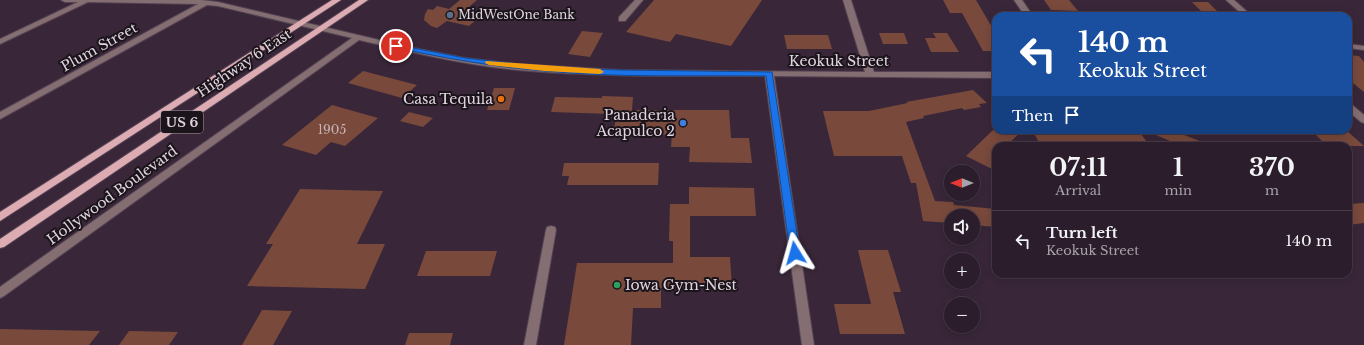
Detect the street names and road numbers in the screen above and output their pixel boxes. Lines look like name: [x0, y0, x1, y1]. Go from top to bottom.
street label: Plum Street: [58, 18, 141, 75]
street label: Highway 6 East: [193, 24, 295, 101]
street label: Keokuk Street: [789, 52, 890, 70]
road number: US 6: [161, 111, 203, 133]
street label: Hollywood Boulevard: [43, 141, 181, 248]

